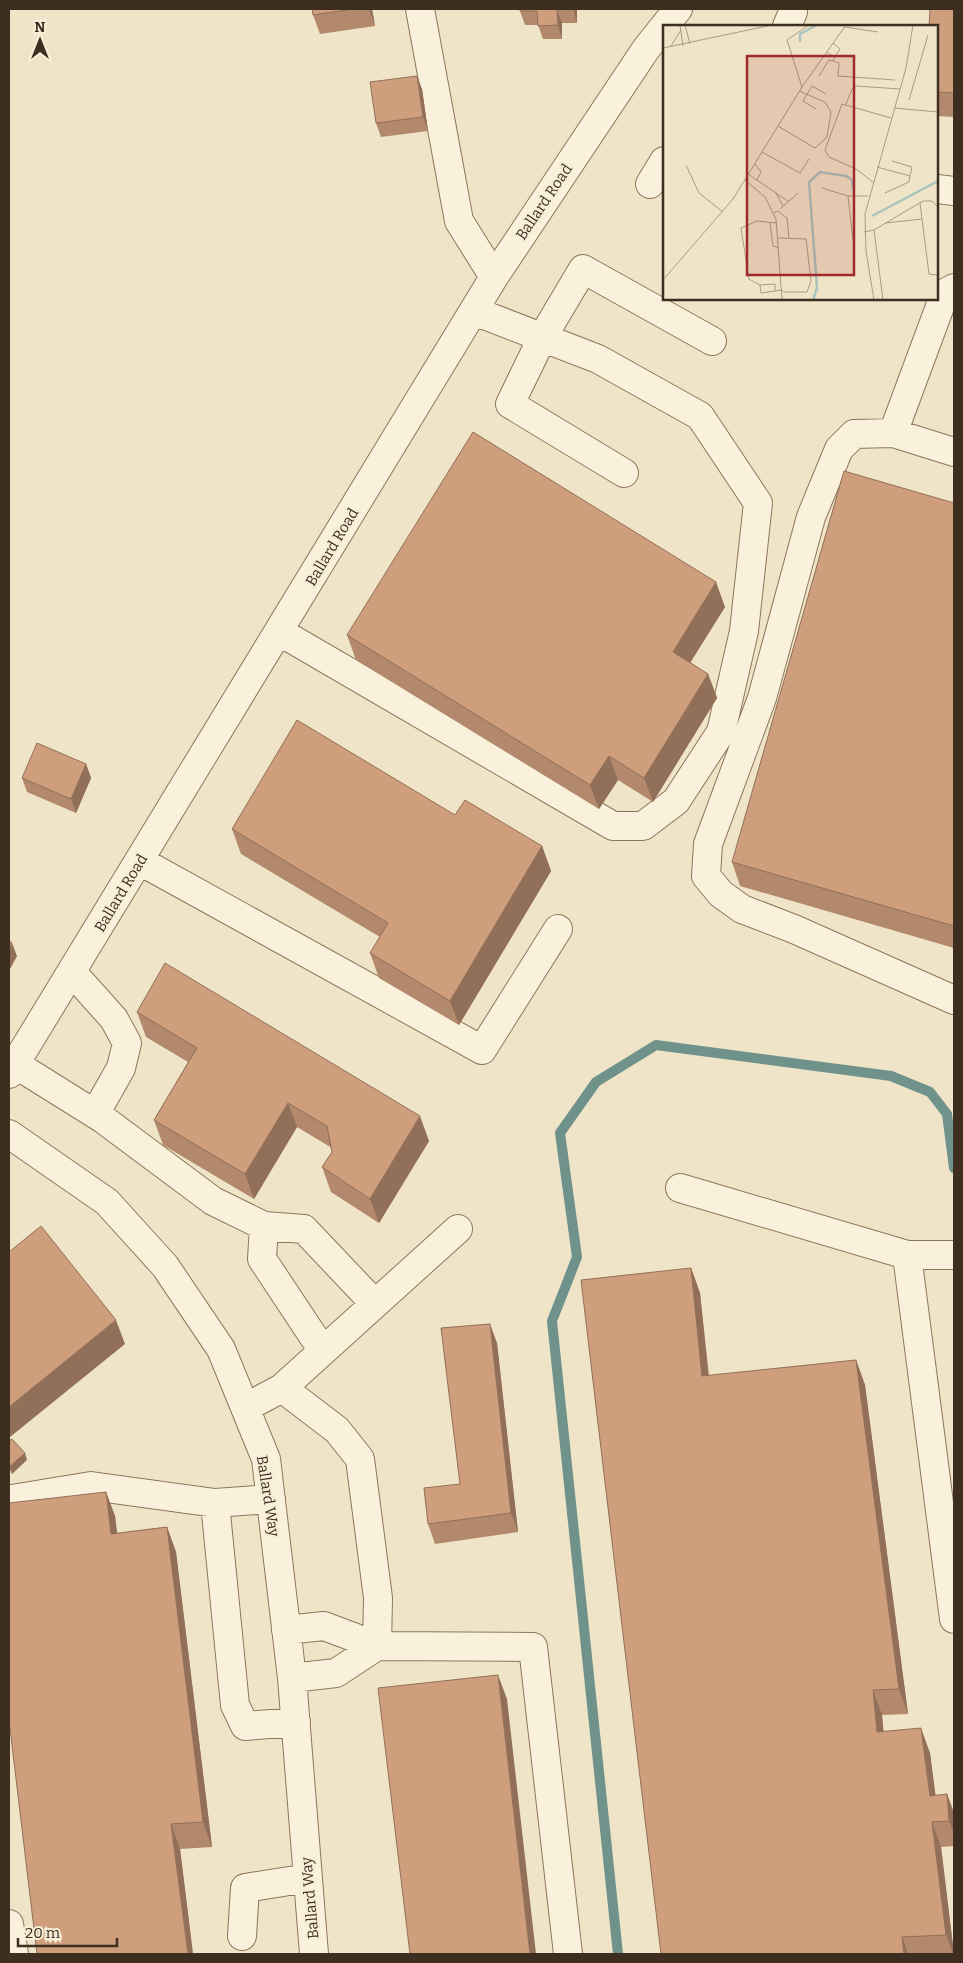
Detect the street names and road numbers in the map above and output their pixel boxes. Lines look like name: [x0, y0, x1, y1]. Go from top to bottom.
street label: Ballard Road: [512, 161, 576, 243]
street label: Ballard Road: [302, 505, 362, 589]
street label: Ballard Road: [91, 851, 151, 935]
street label: Ballard Way: [253, 1454, 283, 1538]
street label: Ballard Way: [297, 1856, 323, 1940]

